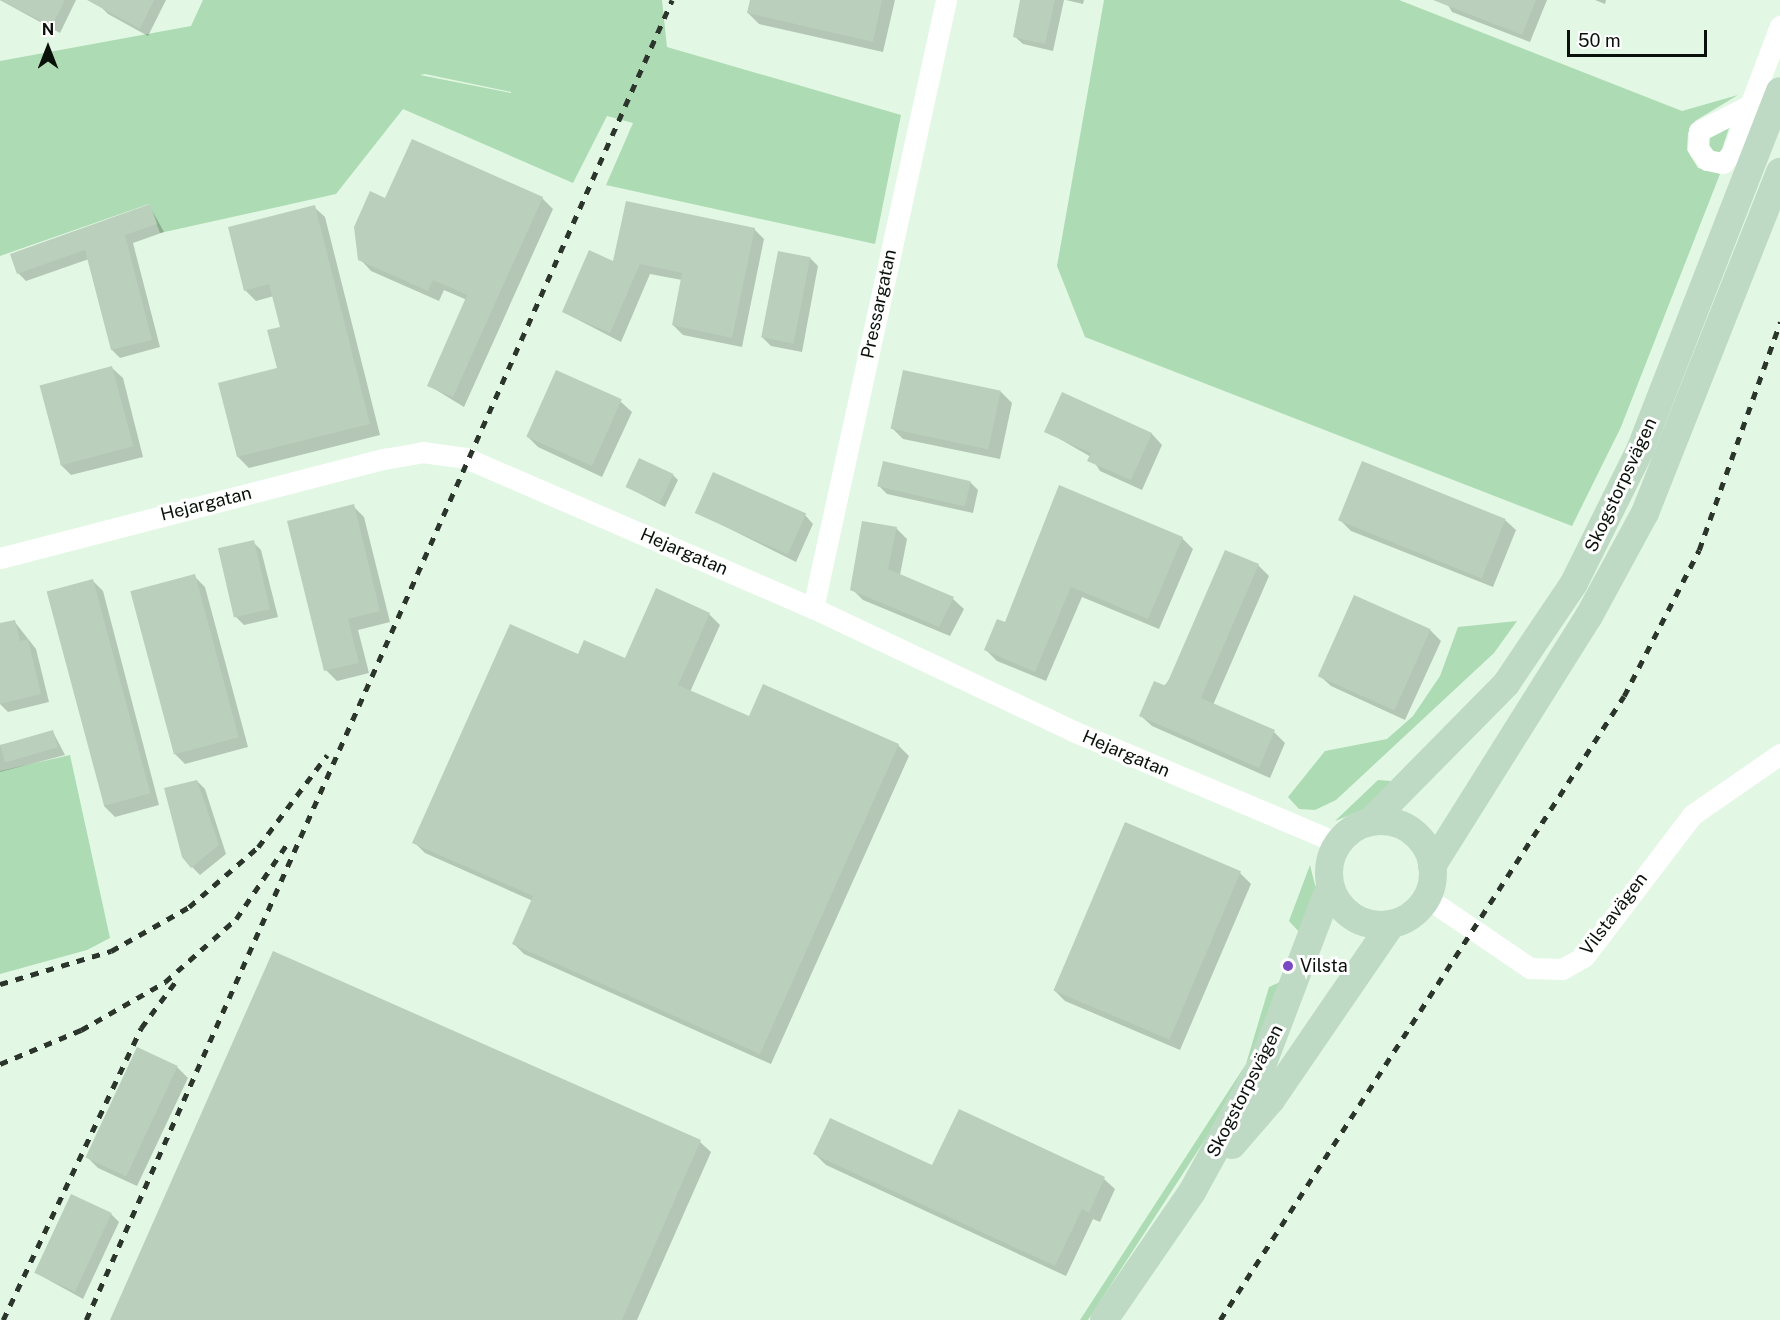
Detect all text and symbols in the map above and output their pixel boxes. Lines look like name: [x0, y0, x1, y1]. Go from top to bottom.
north arrow: [18, 18, 78, 78]
scale bar: [1570, 18, 1710, 56]
text: N: [42, 20, 54, 39]
text: 50 m: [1578, 30, 1621, 51]
street label: Pressargatan: [857, 247, 901, 361]
street label: Skogstorpsvägen: [1580, 414, 1662, 556]
street label: Hejargatan: [158, 482, 254, 526]
street label: Hejargatan: [637, 524, 731, 580]
street label: Hejargatan: [1079, 726, 1173, 782]
street label: Vilstavägen: [1576, 868, 1652, 960]
place label: Vilsta: [1300, 955, 1348, 977]
marker: Vilsta: [1281, 959, 1295, 973]
street label: Skogstorpsvägen: [1202, 1021, 1288, 1161]

